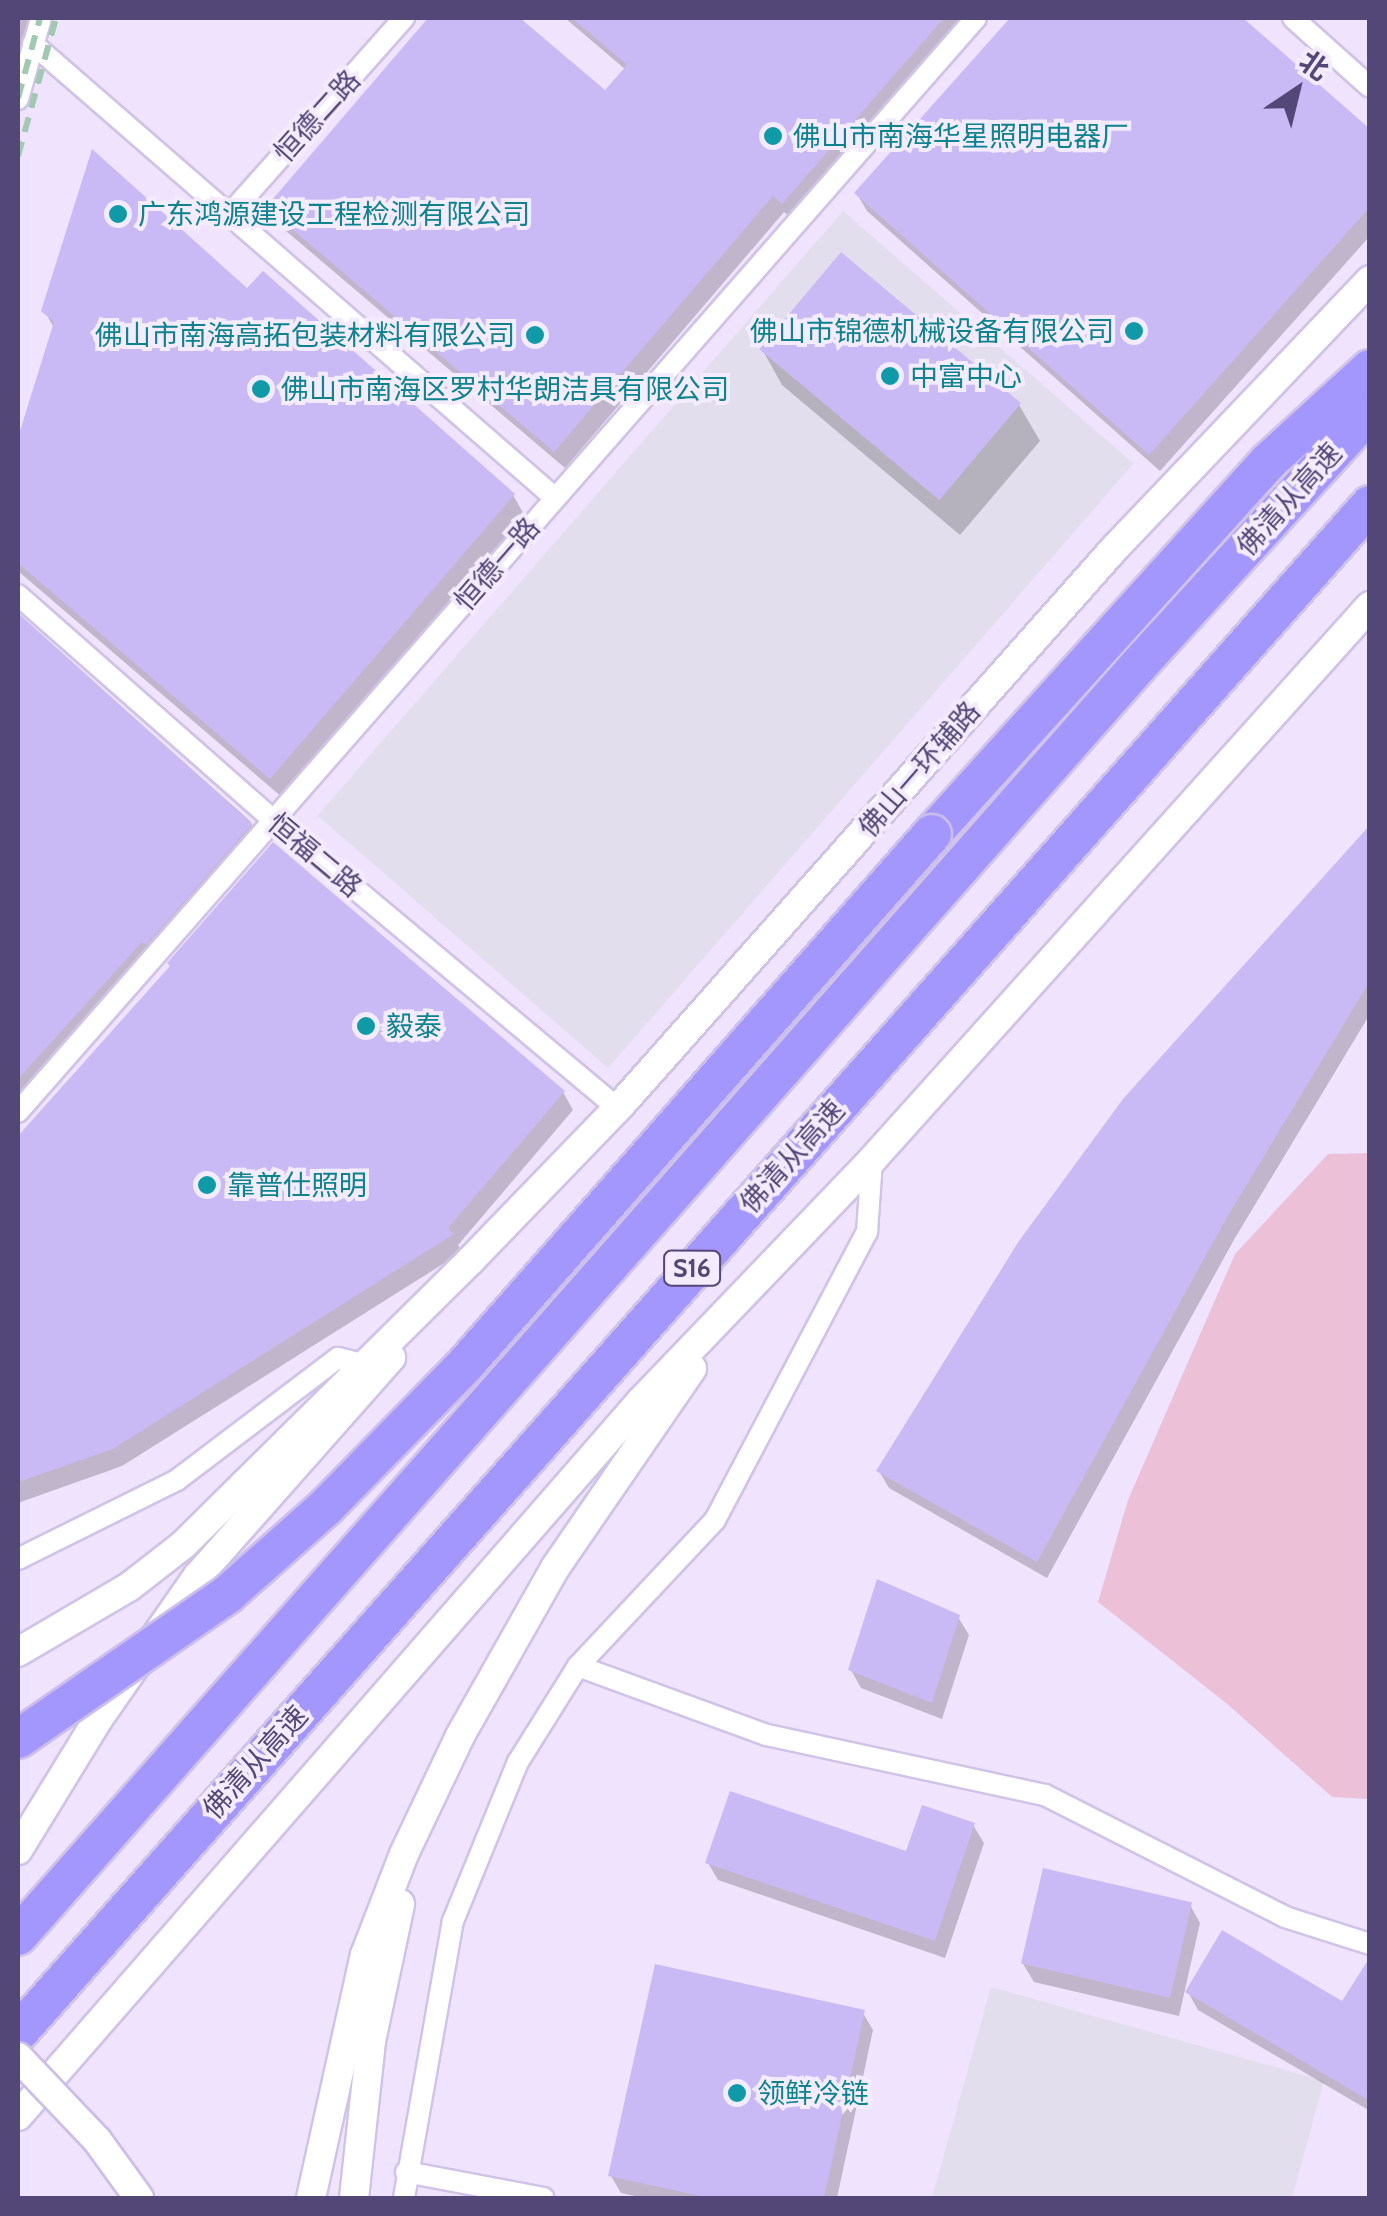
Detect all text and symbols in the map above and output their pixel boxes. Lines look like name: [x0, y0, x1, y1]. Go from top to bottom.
north arrow: [1247, 40, 1347, 140]
text: 北: [1293, 43, 1335, 87]
street label: 恒德二路: [267, 63, 367, 169]
place label: 佛山市南海华星照明电器厂: [793, 119, 1129, 153]
marker: 佛山市南海华星照明电器厂: [762, 125, 784, 147]
place label: 广东鸿源建设工程检测有限公司: [138, 197, 530, 231]
marker: 广东鸿源建设工程检测有限公司: [107, 203, 129, 225]
place label: 佛山市锦德机械设备有限公司: [750, 314, 1114, 348]
place label: 佛山市南海高拓包装材料有限公司: [95, 318, 515, 352]
marker: 佛山市锦德机械设备有限公司: [1123, 320, 1145, 342]
marker: 佛山市南海高拓包装材料有限公司: [524, 324, 546, 346]
place label: 中富中心: [910, 359, 1022, 393]
marker: 中富中心: [879, 365, 901, 387]
place label: 佛山市南海区罗村华朗洁具有限公司: [281, 372, 729, 406]
marker: 佛山市南海区罗村华朗洁具有限公司: [250, 378, 272, 400]
street label: 佛清从高速: [1230, 436, 1348, 562]
street label: 恒德一路: [448, 511, 546, 617]
street label: 佛山一环辅路: [851, 695, 987, 843]
street label: 恒福二路: [261, 806, 369, 904]
place label: 毅泰: [386, 1009, 442, 1043]
marker: 毅泰: [355, 1015, 377, 1037]
street label: 佛清从高速: [733, 1093, 851, 1219]
place label: 靠普仕照明: [227, 1168, 367, 1202]
marker: 靠普仕照明: [196, 1174, 218, 1196]
road number: S16: [662, 1248, 722, 1288]
street label: 佛清从高速: [196, 1699, 314, 1825]
place label: 领鲜冷链: [757, 2076, 869, 2110]
marker: 领鲜冷链: [726, 2082, 748, 2104]

